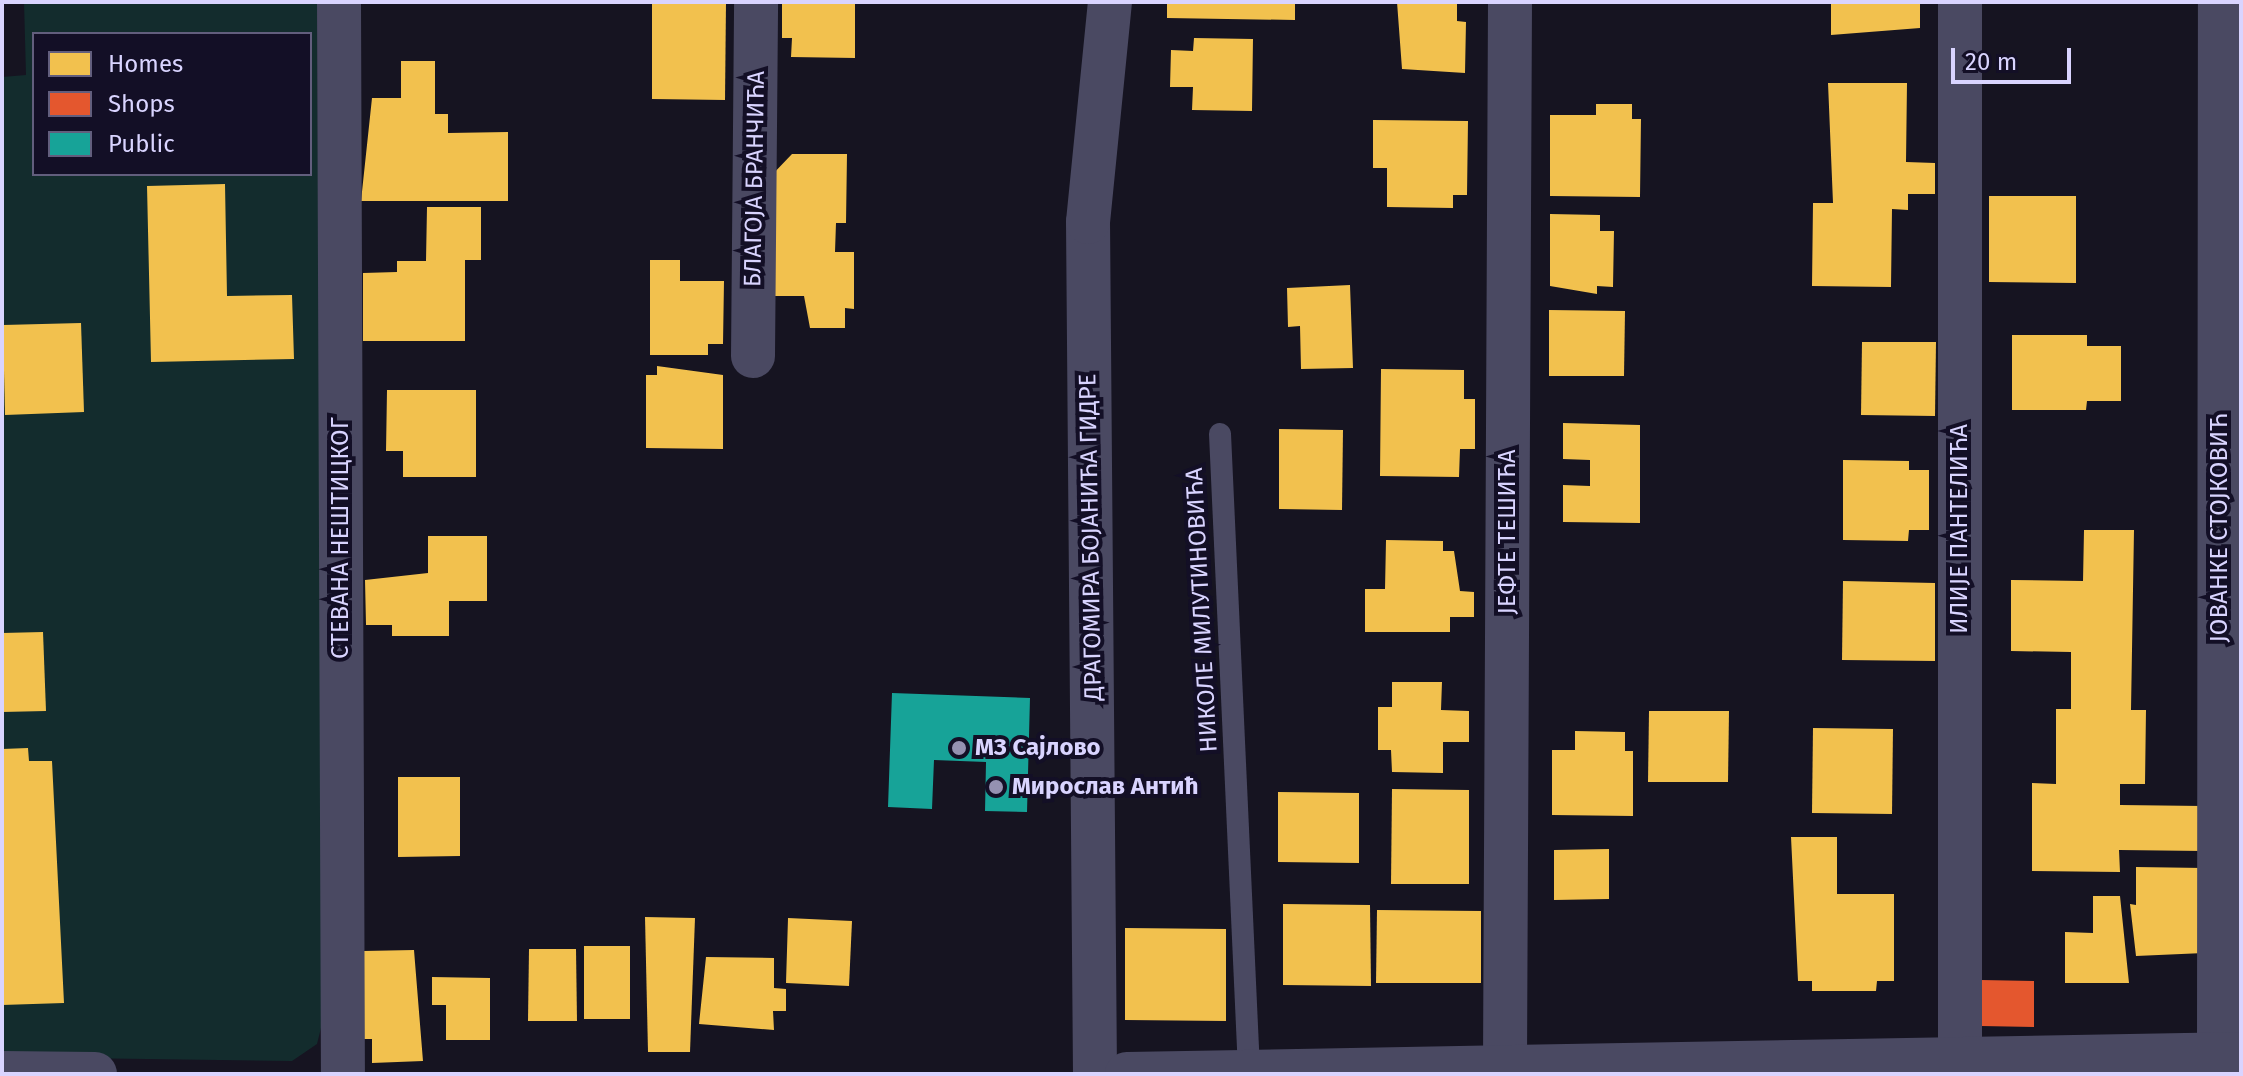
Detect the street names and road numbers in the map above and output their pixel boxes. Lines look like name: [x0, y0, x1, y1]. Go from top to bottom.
street label: БЛАГОЈА БРАНЧИЋА: [739, 71, 771, 287]
street label: ДРАГОМИРА БОЈАНИЋА ГИДРЕ: [1074, 373, 1108, 701]
street label: ЈОВАНКЕ СТОЈКОВИЋ: [2206, 414, 2234, 642]
street label: СТЕВАНА НЕШТИЦКОГ: [327, 417, 355, 659]
street label: ИЛИЈЕ ПАНТЕЛИЋА: [1946, 424, 1974, 634]
street label: ЈЕФТЕ ТЕШИЋА: [1494, 449, 1522, 615]
street label: НИКОЛЕ МИЛУТИНОВИЋА: [1180, 467, 1224, 753]

